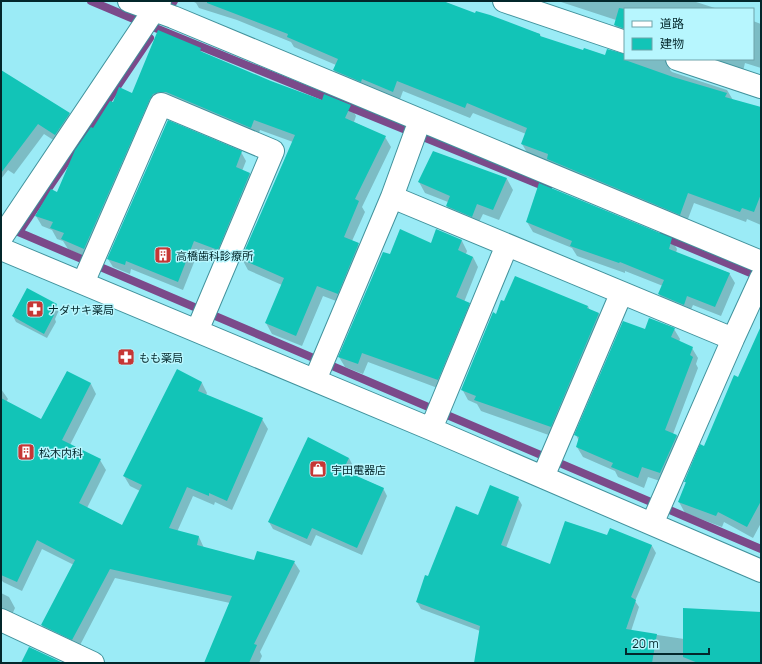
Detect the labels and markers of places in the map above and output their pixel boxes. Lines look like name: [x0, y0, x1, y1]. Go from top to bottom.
building icon: 高橋歯科診療所: [153, 245, 173, 265]
place label: 高橋歯科診療所: [176, 248, 254, 263]
pharmacy icon: ナダサキ薬局: [25, 299, 45, 319]
place label: ナダサキ薬局: [48, 302, 114, 317]
pharmacy icon: もも薬局: [116, 347, 136, 367]
place label: もも薬局: [139, 350, 183, 365]
building icon: 松木内科: [16, 442, 36, 462]
place label: 松木内科: [39, 445, 83, 460]
shop icon: 宇田電器店: [308, 459, 328, 479]
place label: 宇田電器店: [331, 462, 386, 477]

